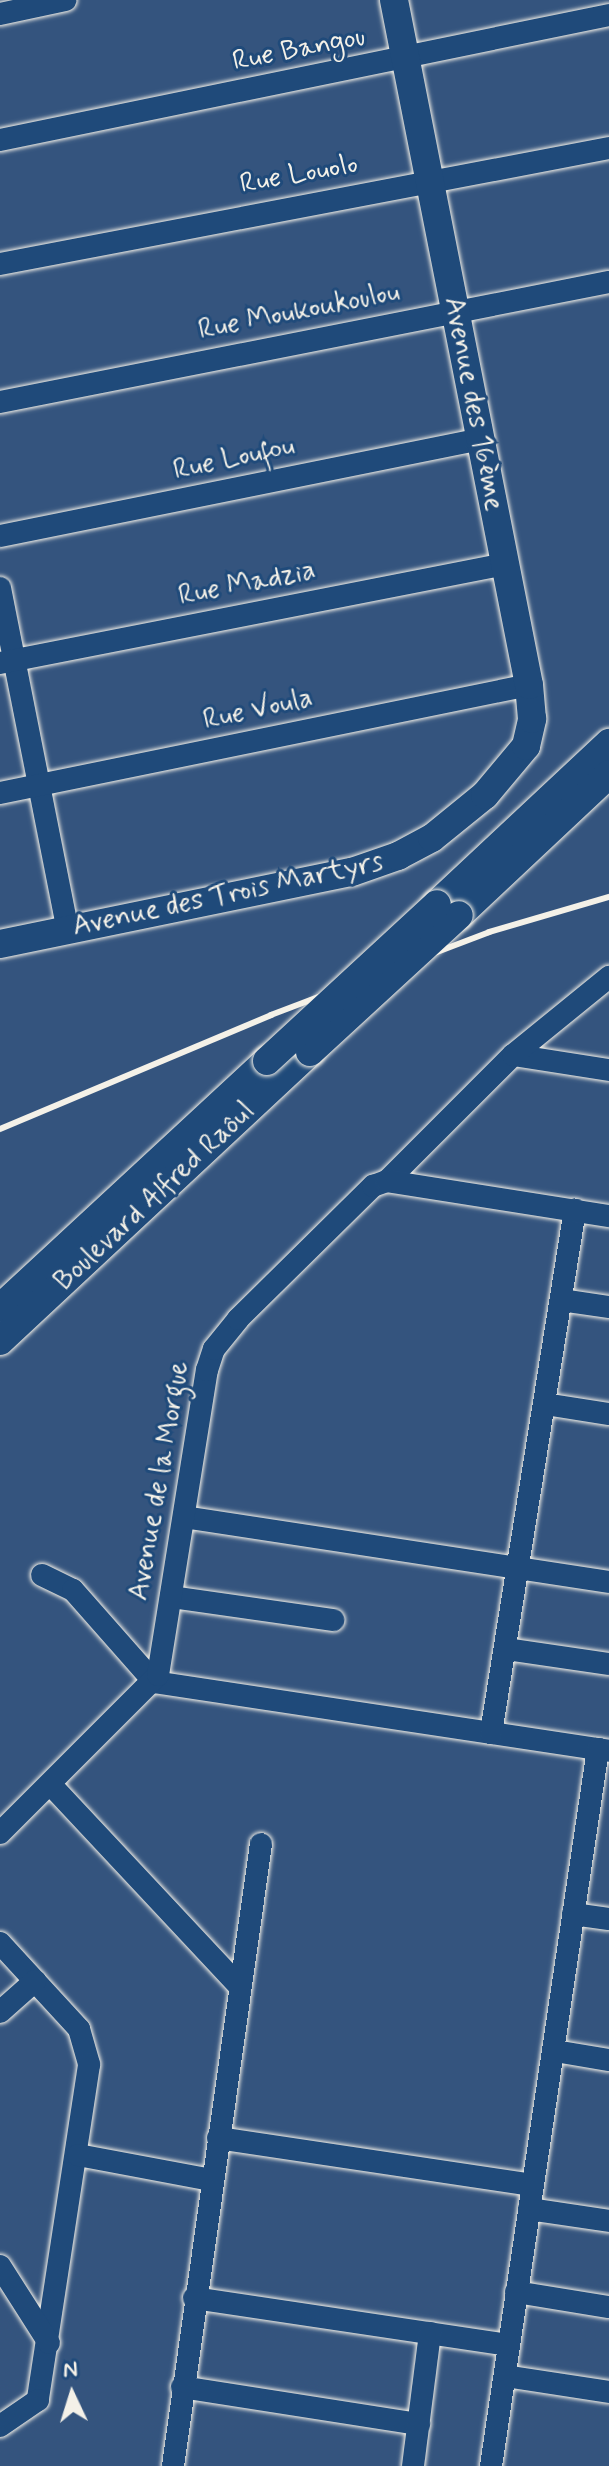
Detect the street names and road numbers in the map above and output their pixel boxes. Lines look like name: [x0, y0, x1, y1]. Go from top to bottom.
street label: Rue Bangou: [228, 20, 370, 80]
street label: Rue Louolo: [238, 148, 360, 202]
street label: Rue Moukoukoulou: [196, 276, 402, 348]
street label: Avenue des 16ème: [436, 294, 510, 514]
street label: Rue Loufou: [171, 430, 297, 488]
street label: Rue Madzia: [175, 554, 319, 614]
street label: Rue Voula: [200, 682, 316, 738]
street label: Avenue des Trois Martyrs: [75, 847, 381, 943]
street label: Boulevard Alfred Raôul: [47, 1094, 263, 1300]
street label: Avenue de la Morgue: [122, 1358, 198, 1604]

